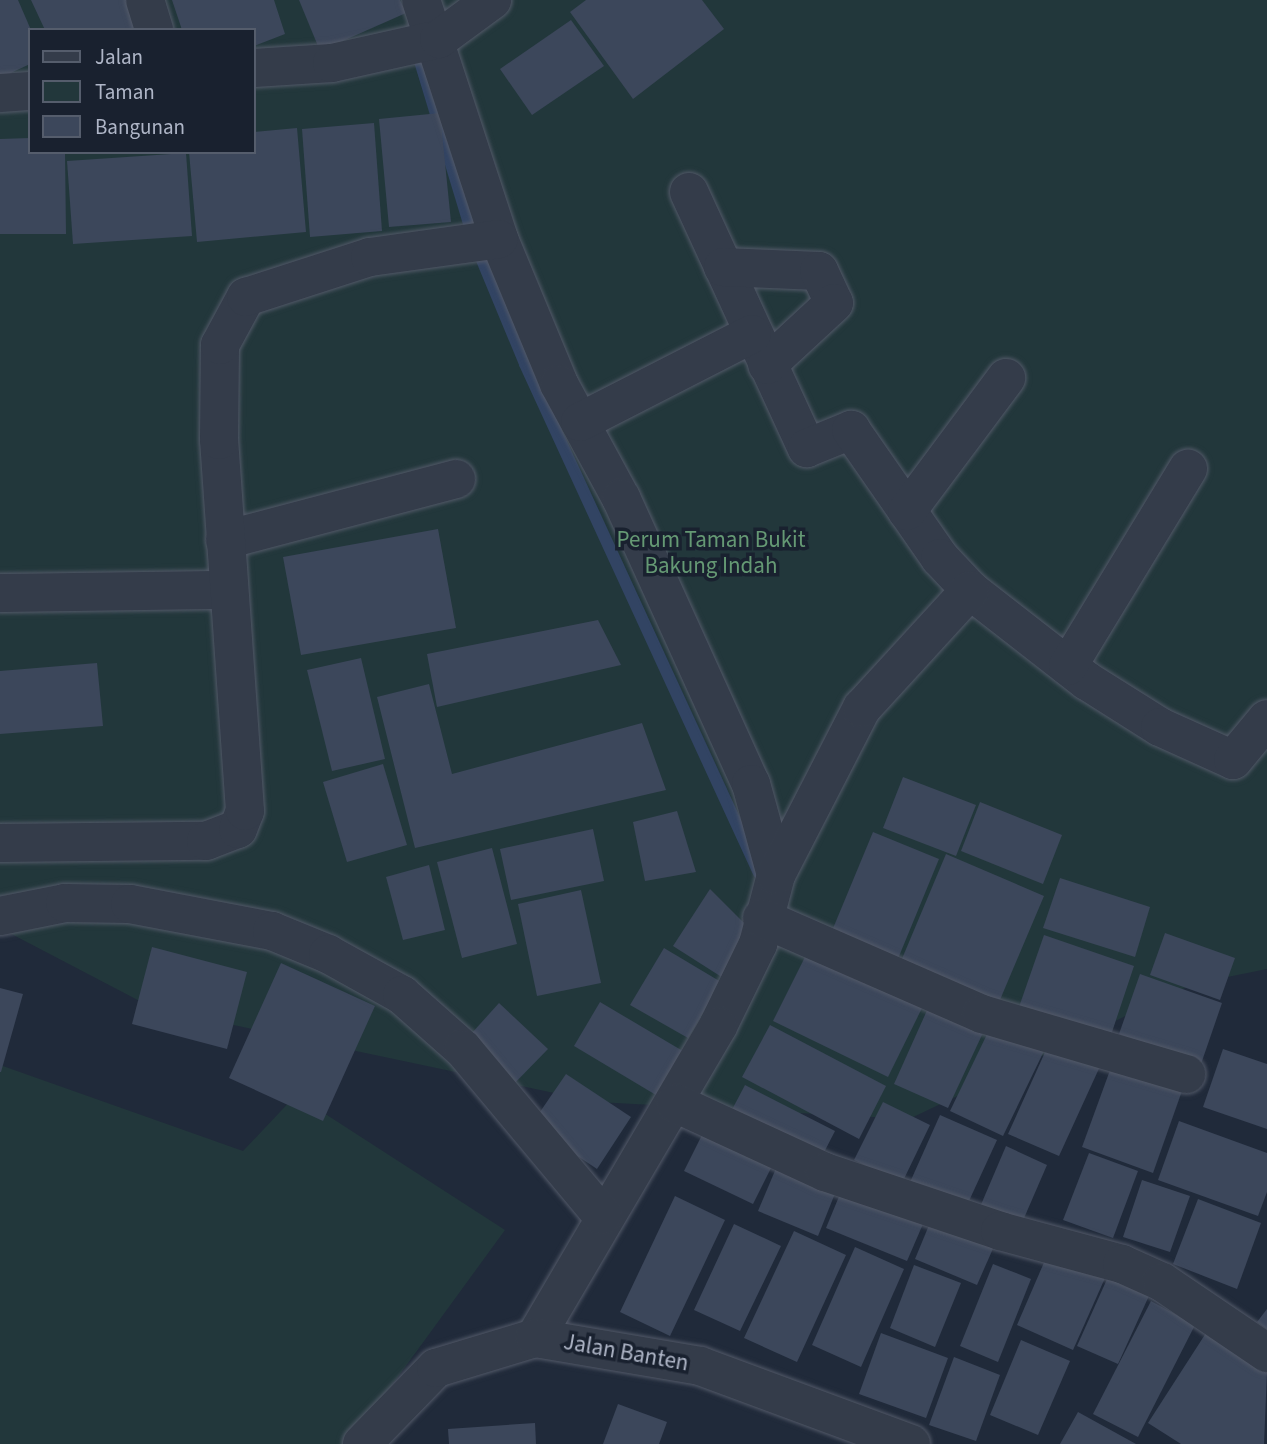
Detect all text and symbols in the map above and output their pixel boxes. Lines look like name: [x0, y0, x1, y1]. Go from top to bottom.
legend: [28, 28, 256, 154]
text: Jalan: [95, 42, 143, 72]
text: Taman: [95, 77, 155, 107]
text: Bangunan: [95, 112, 185, 142]
park label: Perum Taman Bukit Bakung Indah: [617, 526, 805, 580]
street label: Jalan Banten: [561, 1328, 691, 1378]

